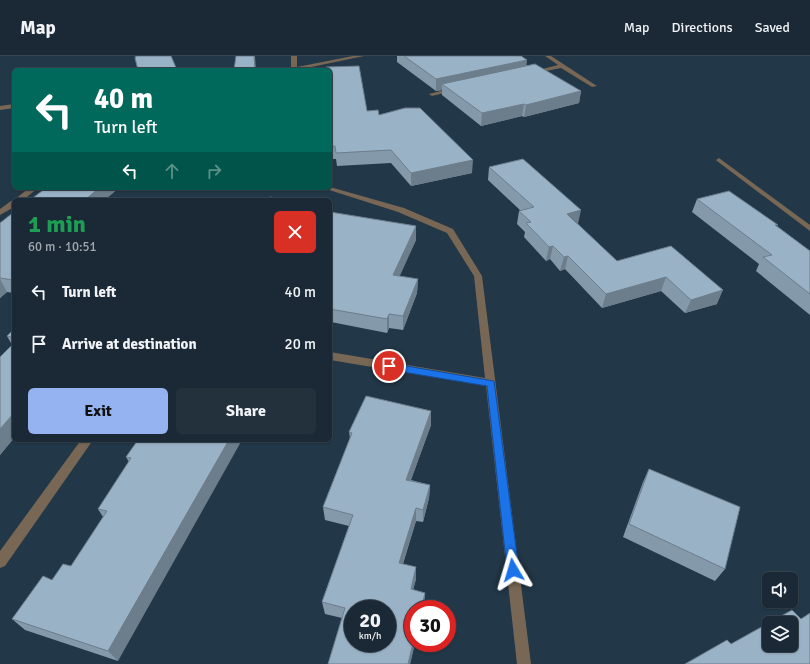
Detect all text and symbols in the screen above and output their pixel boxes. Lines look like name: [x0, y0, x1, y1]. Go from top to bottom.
text: Map: [20, 16, 56, 40]
text: Map: [624, 19, 650, 36]
text: Directions: [672, 19, 733, 36]
text: Saved: [755, 19, 790, 36]
text: 40 m: [94, 82, 153, 116]
icon: left: [28, 84, 80, 136]
text: Turn left: [94, 116, 157, 138]
icon: left: [119, 160, 141, 182]
icon: ahead: [161, 160, 183, 182]
icon: right: [203, 160, 225, 182]
text: 1 min: [28, 209, 86, 239]
button: close: [274, 211, 316, 253]
text: 60 m · 10:51: [28, 239, 97, 255]
icon: left: [28, 281, 50, 303]
text: Turn left: [62, 283, 116, 301]
text: 40 m: [285, 283, 316, 301]
icon: arrive: [28, 333, 50, 355]
text: Arrive at destination: [62, 335, 197, 353]
text: 20 m: [285, 335, 316, 353]
pin: [372, 349, 406, 383]
icon: arrive: [378, 355, 400, 377]
button: Exit: [28, 388, 168, 434]
button: Share: [176, 388, 316, 434]
position arrow: [492, 549, 534, 591]
map controls: [762, 572, 798, 652]
button: sound: [762, 572, 798, 608]
speed limit sign: 30: [404, 600, 456, 652]
text: 20: [359, 608, 381, 633]
button: layers: [762, 616, 798, 652]
text: km/h: [359, 630, 381, 642]

